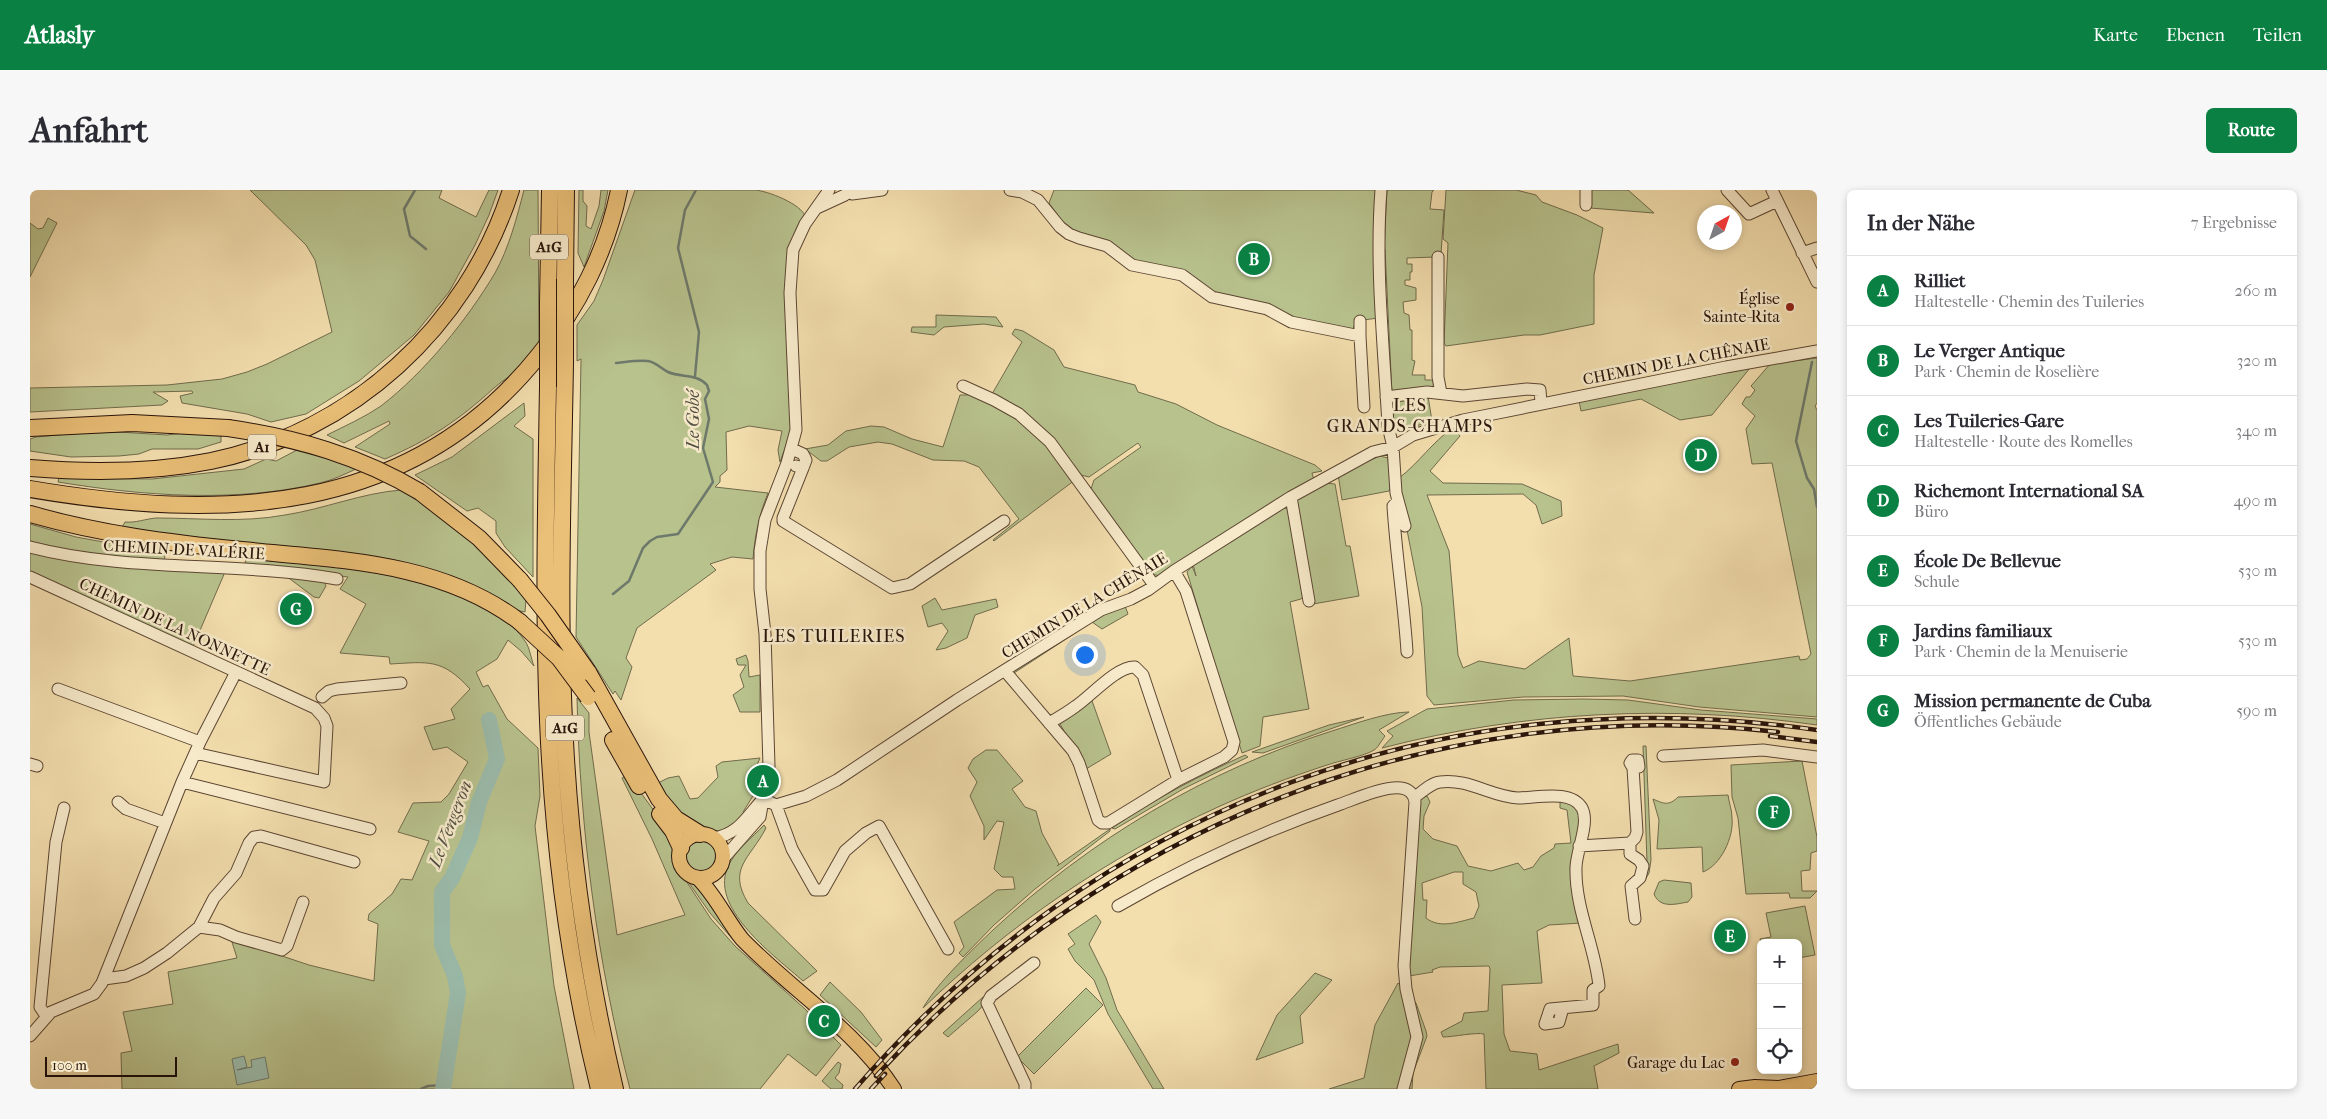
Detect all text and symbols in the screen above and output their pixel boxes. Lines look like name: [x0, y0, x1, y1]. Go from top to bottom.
text: Atlasly: [25, 21, 94, 49]
text: Karte: [2093, 25, 2138, 46]
text: Ebenen: [2166, 25, 2225, 46]
text: Teilen: [2253, 25, 2302, 46]
button: Route: [2206, 108, 2297, 153]
text: Anfahrt: [30, 110, 148, 151]
north arrow: [1697, 205, 1742, 250]
text: In der Nähe: [1867, 211, 1975, 235]
text: 7 Ergebnisse: [2191, 213, 2277, 232]
road number: A1G: [530, 234, 568, 260]
pin: B: [1238, 240, 1270, 278]
text: Rilliet: [1914, 270, 1966, 292]
text: A: [1878, 281, 1888, 300]
text: 260 m: [2235, 281, 2277, 300]
place label: Église Sainte-Rita: [1703, 288, 1781, 326]
text: Haltestelle · Chemin des Tuileries: [1914, 292, 2144, 311]
marker: Église Sainte-Rita: [1784, 301, 1796, 313]
street label: CHEMIN DE LA CHÊNAIE: [1581, 333, 1771, 389]
text: Le Verger Antique: [1914, 340, 2065, 362]
text: B: [1878, 351, 1888, 370]
text: 320 m: [2237, 351, 2277, 370]
text: Park · Chemin de Roselière: [1914, 362, 2099, 381]
water label: Le Gobé: [683, 388, 704, 452]
district label: LES GRANDS-CHAMPS: [1327, 395, 1493, 437]
text: Les Tuileries-Gare: [1914, 410, 2064, 432]
text: C: [1878, 421, 1888, 440]
text: 340 m: [2235, 421, 2277, 440]
text: Haltestelle · Route des Romelles: [1914, 432, 2133, 451]
road number: A1: [248, 434, 276, 460]
pin: D: [1685, 436, 1717, 474]
text: Richemont International SA: [1914, 480, 2144, 502]
text: D: [1877, 491, 1889, 510]
text: 490 m: [2234, 491, 2277, 510]
text: Büro: [1914, 502, 1948, 521]
street label: CHEMIN DE VALÉRIE: [103, 535, 266, 563]
street label: CHEMIN DE LA CHÊNAIE: [997, 547, 1171, 663]
text: École De Bellevue: [1914, 550, 2061, 572]
text: E: [1878, 561, 1888, 580]
text: 530 m: [2238, 561, 2277, 580]
text: Schule: [1914, 572, 1959, 591]
street label: CHEMIN DE LA NONNETTE: [76, 574, 274, 679]
pin: G: [280, 590, 312, 628]
text: Jardins familiaux: [1914, 620, 2052, 642]
district label: LES TUILERIES: [762, 626, 906, 647]
text: F: [1879, 631, 1887, 650]
text: 530 m: [2238, 631, 2277, 650]
your location: [1072, 642, 1098, 668]
text: Park · Chemin de la Menuiserie: [1914, 642, 2128, 661]
text: Mission permanente de Cuba: [1914, 690, 2151, 712]
text: G: [1877, 701, 1889, 720]
text: 590 m: [2236, 701, 2277, 720]
text: Öffentliches Gebäude: [1914, 712, 2062, 731]
road number: A1G: [546, 716, 584, 740]
pin: A: [747, 762, 779, 800]
water label: Le Vengeron: [424, 778, 477, 872]
pin: F: [1758, 793, 1790, 831]
pin: E: [1714, 917, 1746, 955]
map controls: [1757, 939, 1802, 1074]
button: +: [1757, 939, 1802, 984]
button: −: [1757, 984, 1802, 1029]
pin: C: [808, 1002, 840, 1040]
button: locate: [1757, 1029, 1802, 1074]
place label: Garage du Lac: [1627, 1053, 1725, 1072]
scale bar: [45, 1054, 178, 1077]
marker: Garage du Lac: [1729, 1056, 1741, 1068]
text: 100 m: [52, 1057, 87, 1074]

